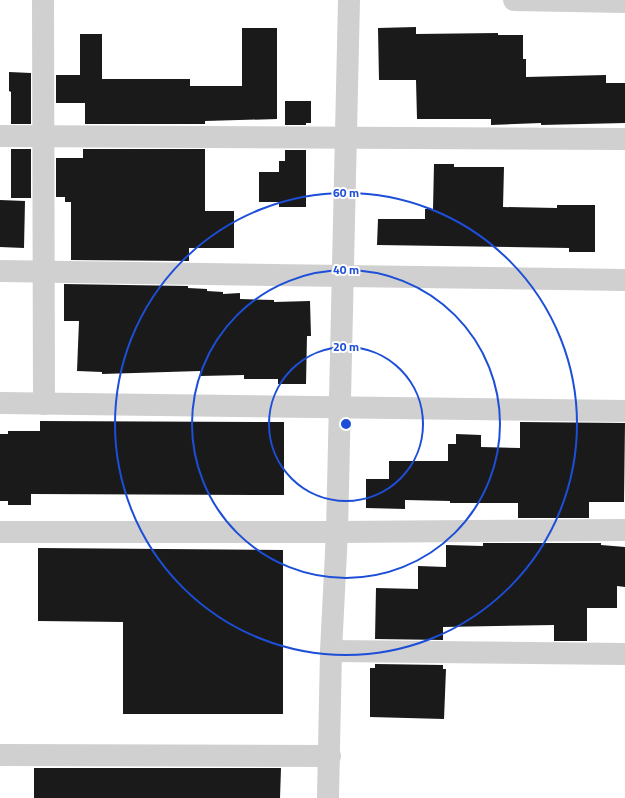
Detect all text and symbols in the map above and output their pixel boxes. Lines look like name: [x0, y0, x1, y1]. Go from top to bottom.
text: 60 m: [333, 183, 359, 202]
text: 40 m: [333, 260, 359, 279]
text: 20 m: [333, 337, 359, 356]
centre of rings: [339, 417, 353, 431]

